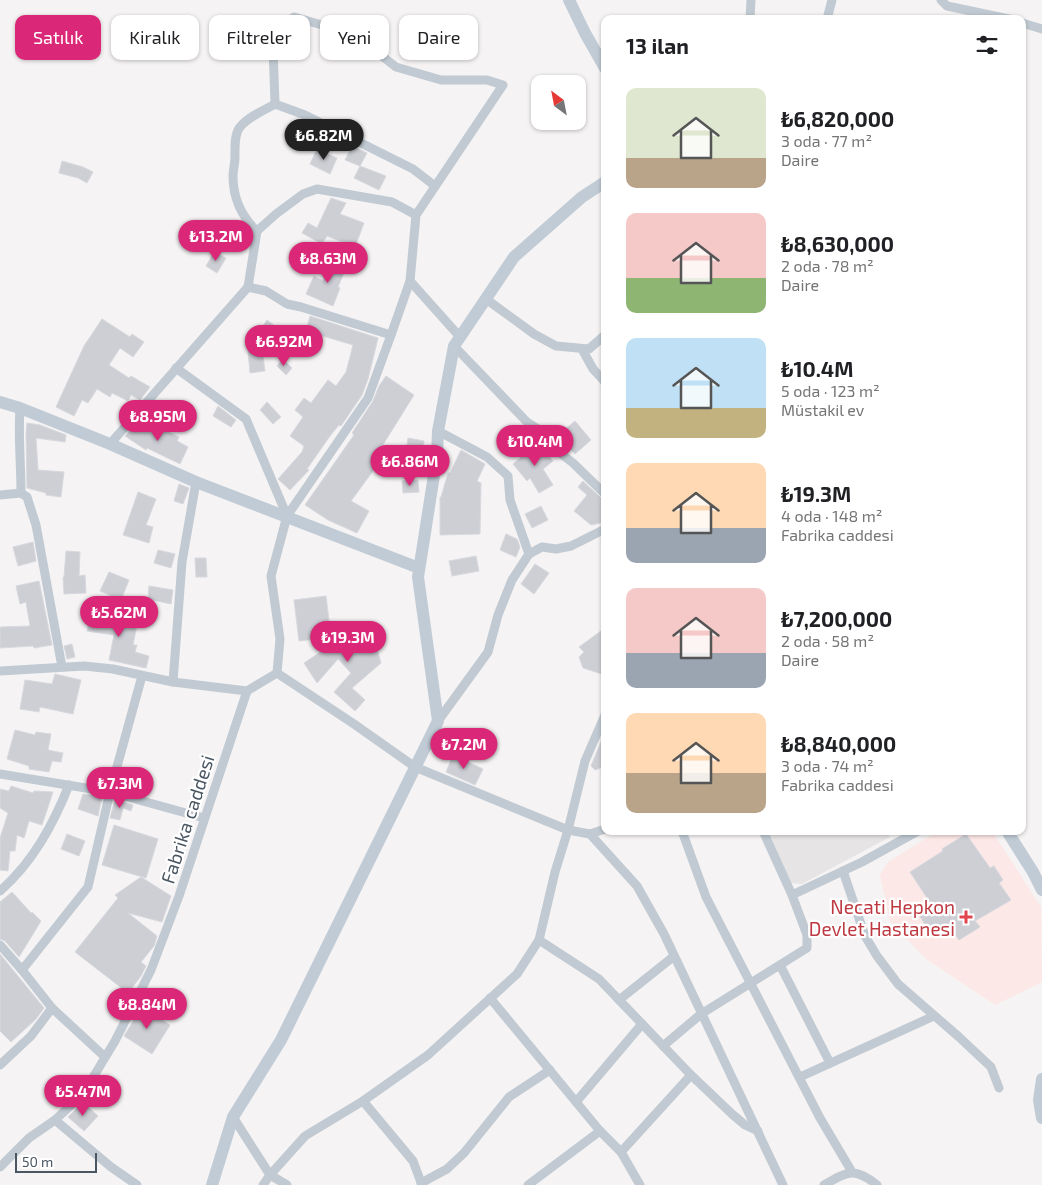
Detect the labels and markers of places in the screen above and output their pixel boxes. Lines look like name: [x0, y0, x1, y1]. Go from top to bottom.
pin: ₺6.82M: [283, 119, 365, 161]
pin: ₺13.2M: [175, 220, 257, 262]
pin: ₺8.63M: [287, 242, 369, 284]
pin: ₺6.92M: [243, 324, 325, 367]
pin: ₺8.95M: [117, 400, 199, 442]
pin: ₺10.4M: [494, 424, 576, 467]
pin: ₺6.86M: [369, 444, 451, 487]
pin: ₺5.62M: [78, 596, 160, 638]
pin: ₺19.3M: [307, 620, 389, 663]
pin: ₺7.2M: [429, 728, 499, 770]
pin: ₺7.3M: [85, 766, 155, 809]
place label: Necati Hepkon Devlet Hastanesi: [809, 895, 955, 940]
marker: Necati Hepkon Devlet Hastanesi: [959, 910, 973, 924]
pin: ₺8.84M: [106, 988, 188, 1030]
pin: ₺5.47M: [42, 1074, 124, 1117]

